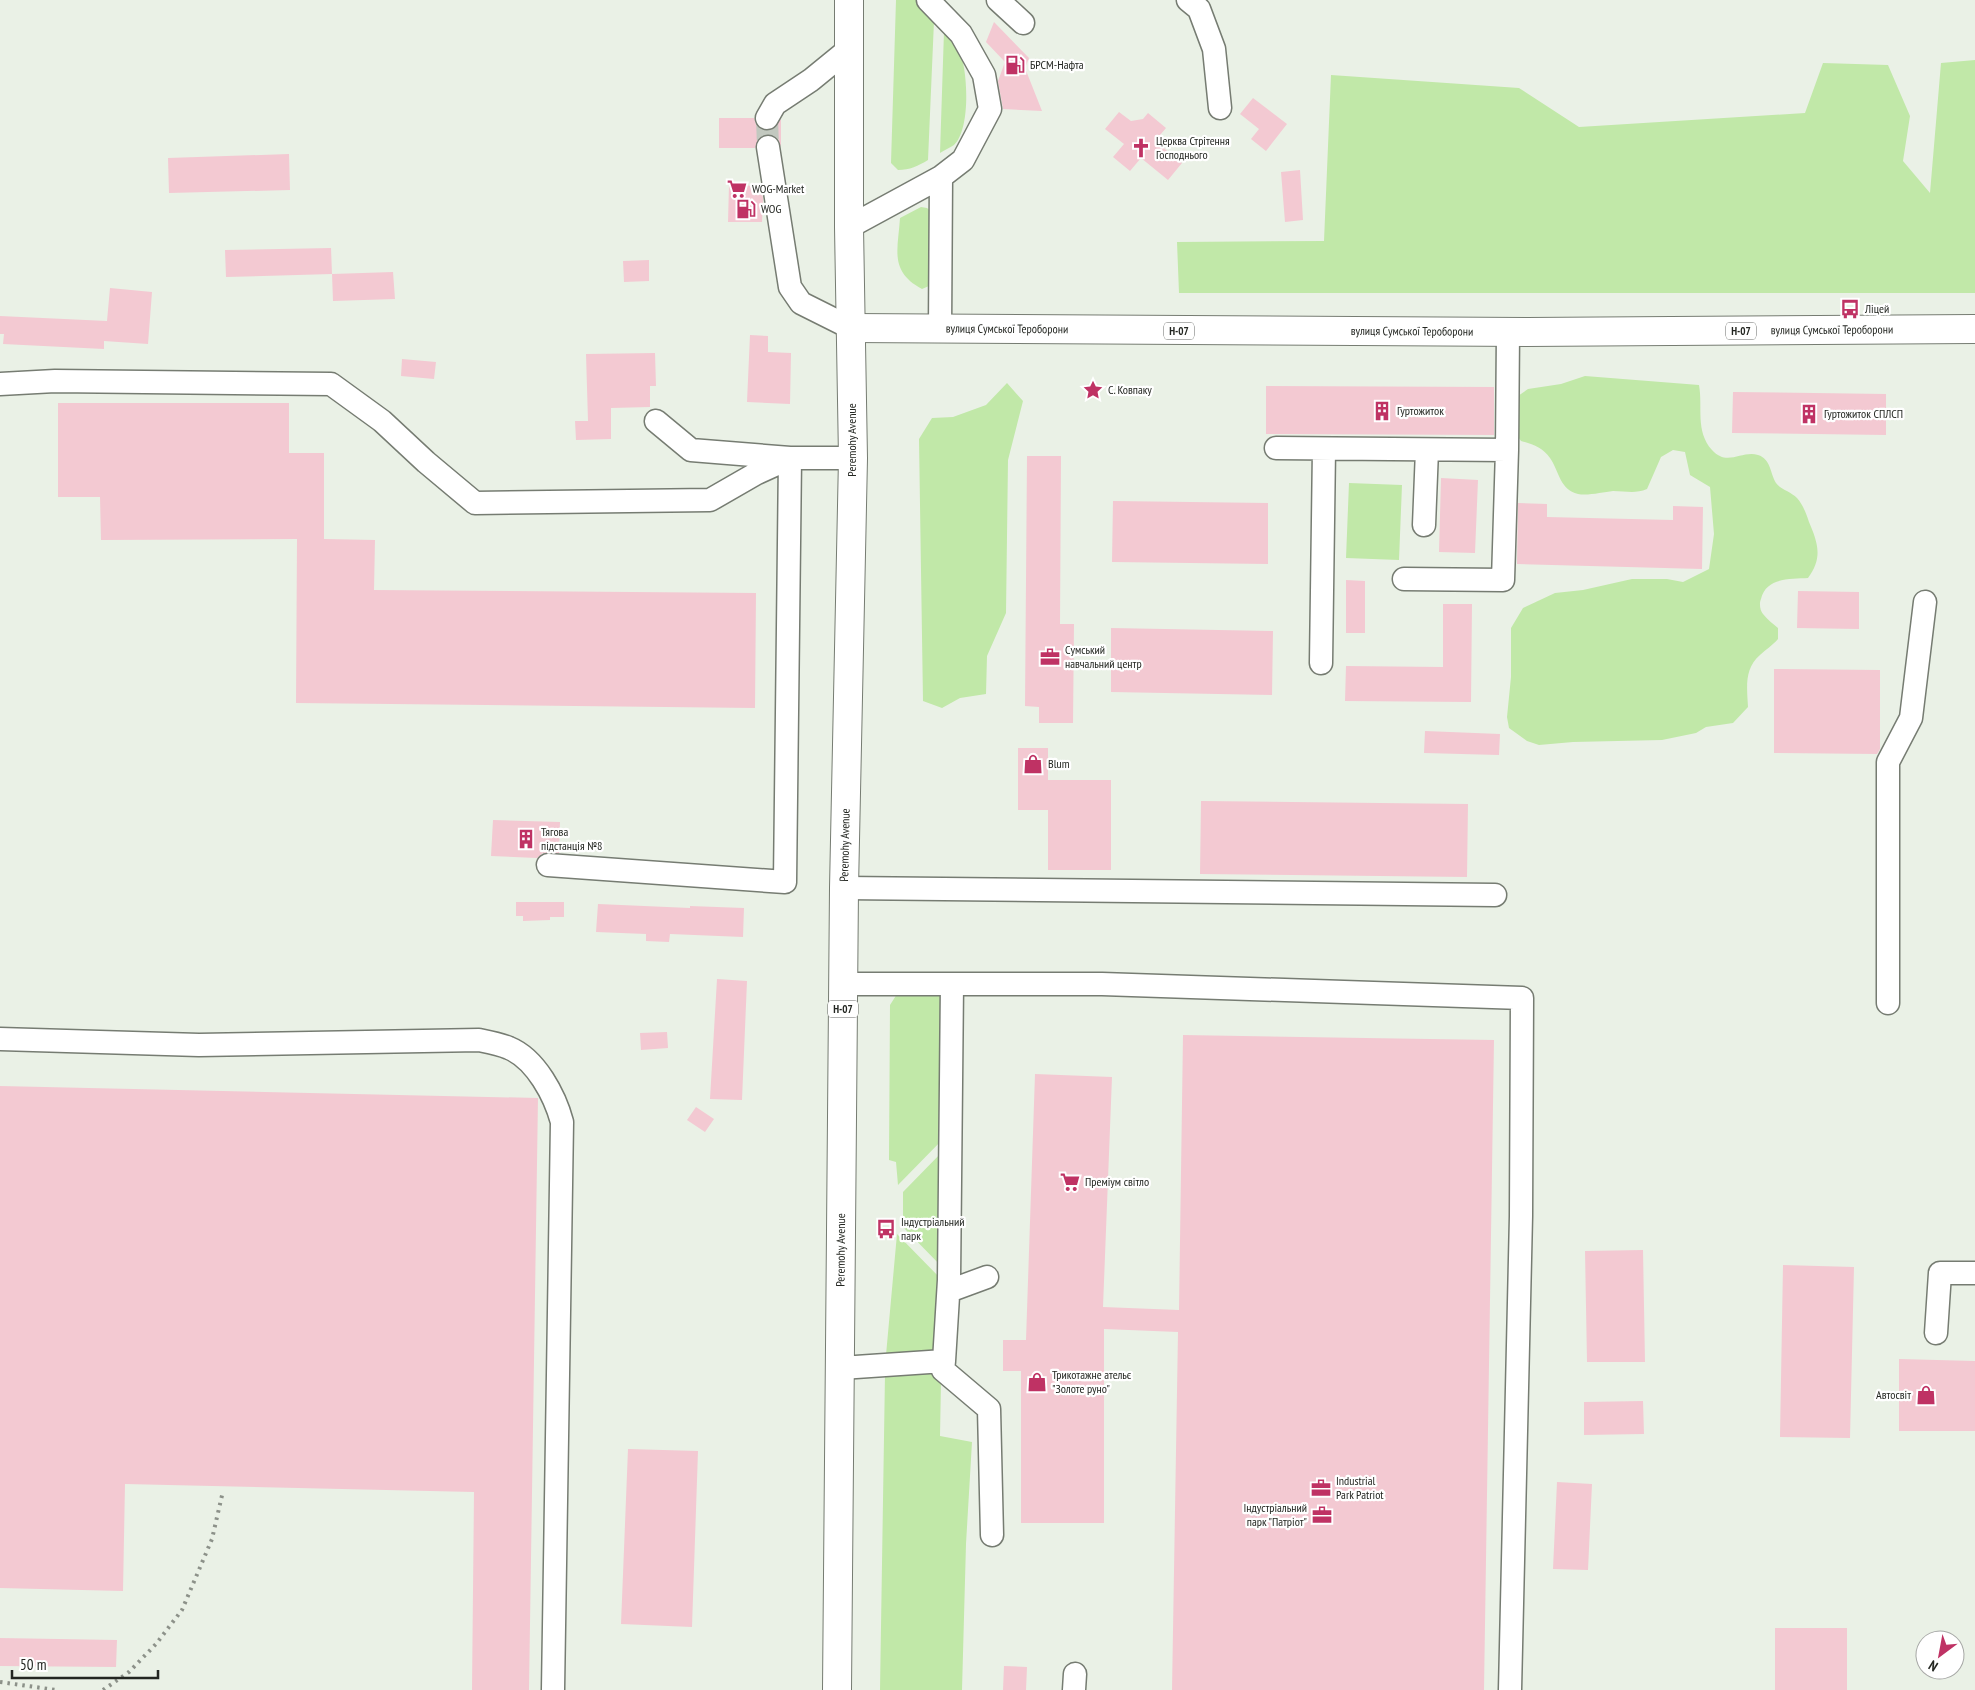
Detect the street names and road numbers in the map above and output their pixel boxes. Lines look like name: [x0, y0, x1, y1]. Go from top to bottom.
street label: вулиця Сумської Тероборони: [946, 321, 1068, 336]
road number: Н-07: [1164, 322, 1194, 340]
road number: Н-07: [1726, 322, 1756, 340]
street label: вулиця Сумської Тероборони: [1771, 322, 1893, 337]
street label: вулиця Сумської Тероборони: [1351, 323, 1473, 339]
street label: Peremohy Avenue: [844, 403, 859, 477]
street label: Peremohy Avenue: [836, 808, 853, 882]
road number: Н-07: [828, 1001, 858, 1018]
street label: Peremohy Avenue: [833, 1213, 848, 1287]

